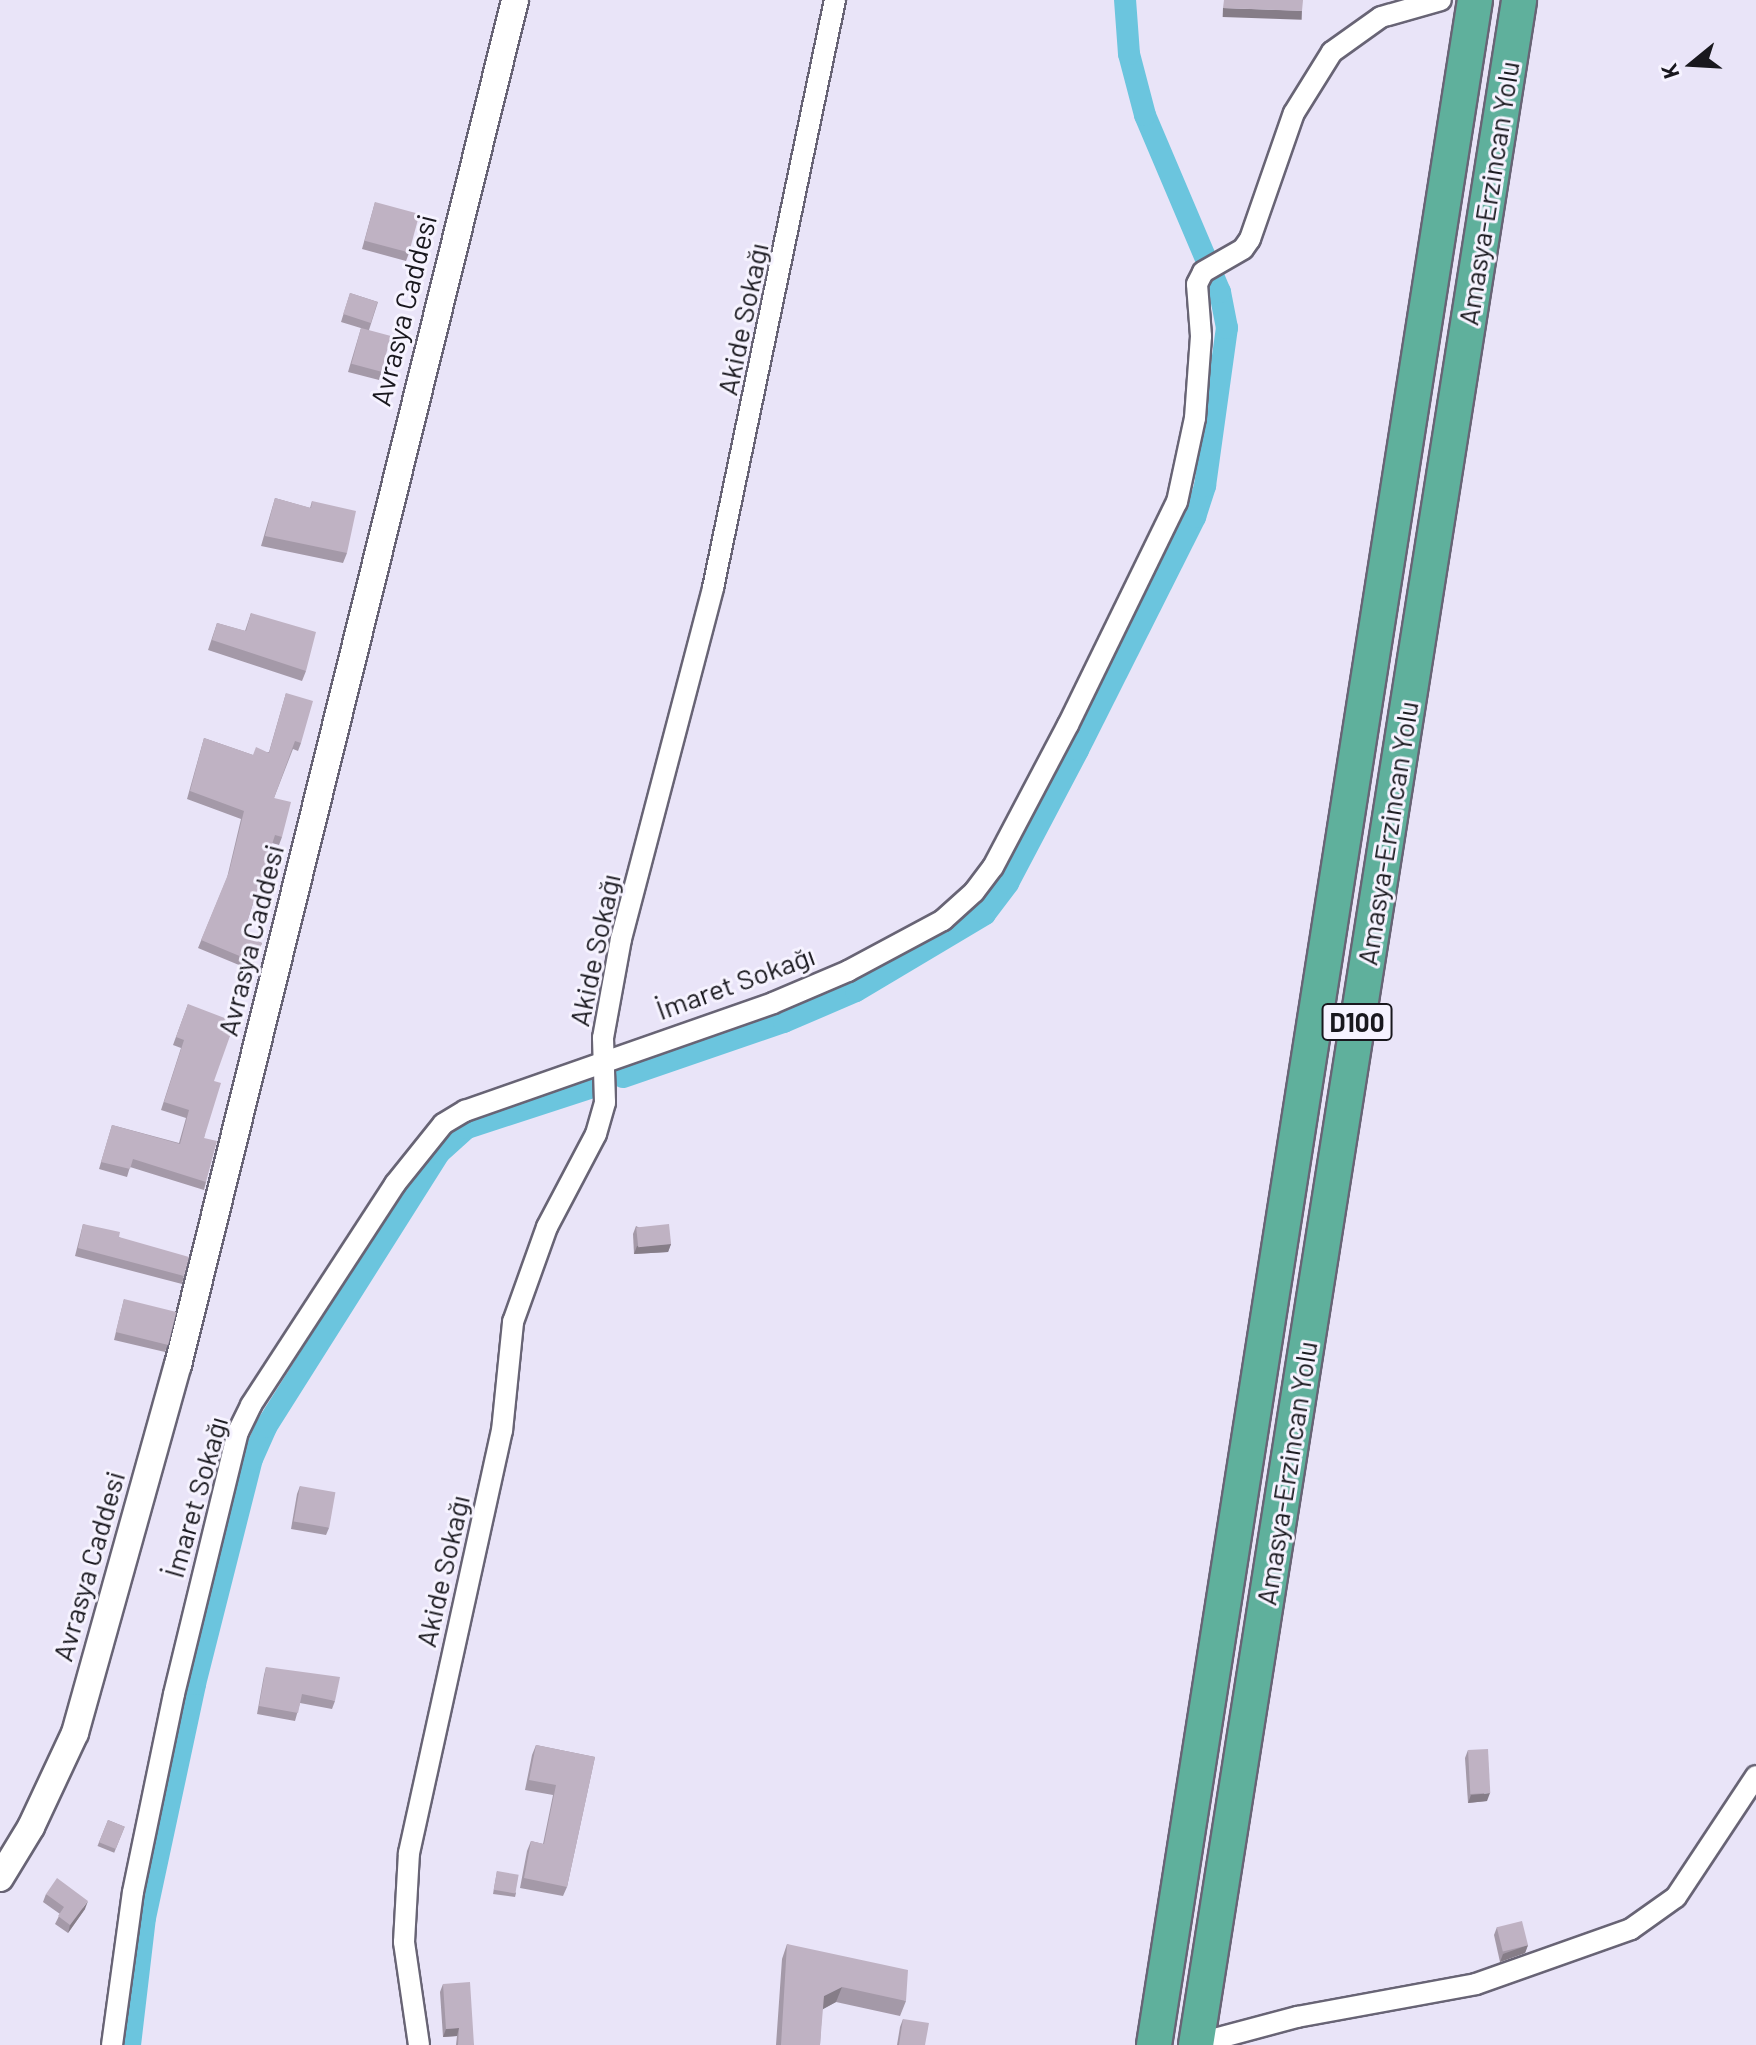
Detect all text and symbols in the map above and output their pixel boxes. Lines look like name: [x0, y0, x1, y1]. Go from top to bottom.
north arrow: [1652, 24, 1732, 104]
street label: Amasya-Erzincan Yolu: [1451, 58, 1525, 328]
text: K: [1655, 61, 1684, 82]
street label: Avrasya Caddesi: [363, 211, 443, 409]
street label: Akide Sokağı: [709, 240, 775, 398]
street label: Amasya-Erzincan Yolu: [1350, 698, 1424, 968]
street label: Avrasya Caddesi: [210, 841, 290, 1039]
street label: Akide Sokağı: [561, 871, 627, 1029]
street label: İmaret Sokağı: [651, 938, 819, 1026]
road number: D100: [1321, 1000, 1393, 1044]
street label: Amasya-Erzincan Yolu: [1249, 1338, 1323, 1608]
street label: İmaret Sokağı: [156, 1413, 234, 1581]
street label: Avrasya Caddesi: [45, 1467, 131, 1665]
street label: Akide Sokağı: [408, 1492, 476, 1650]

